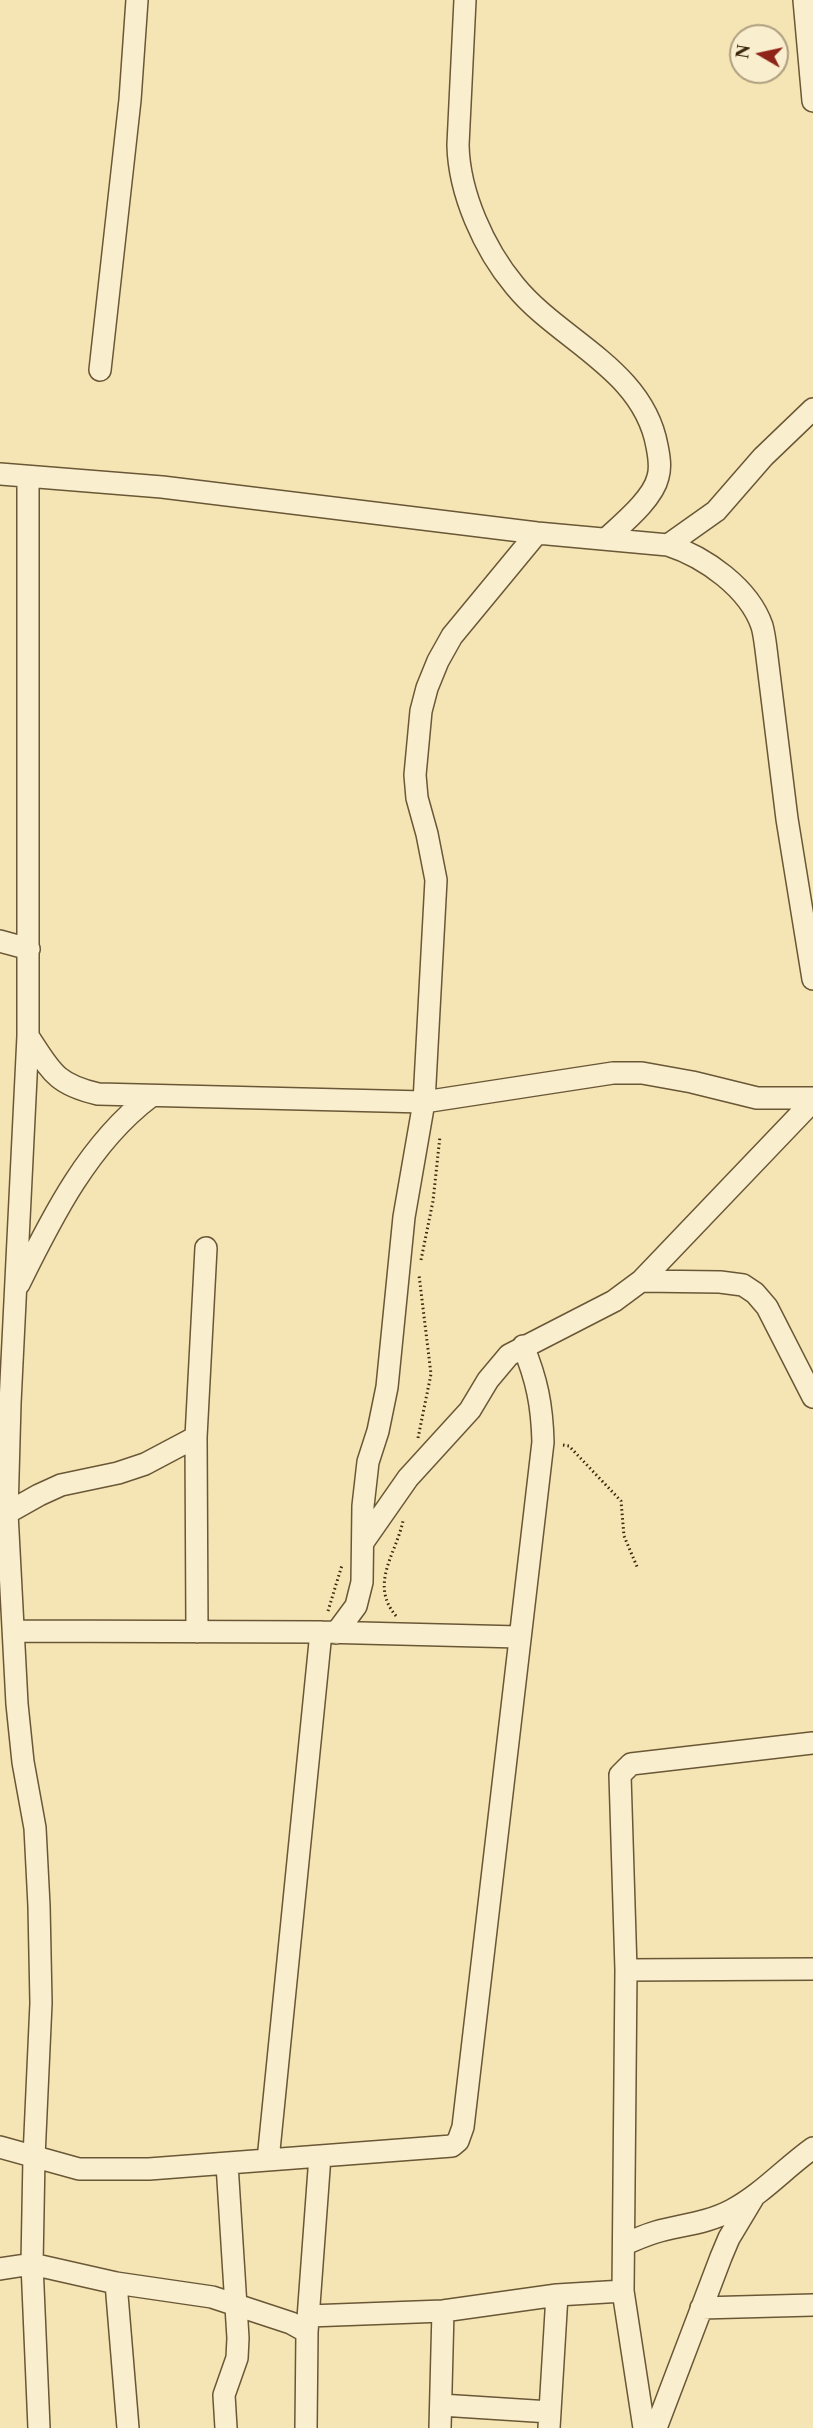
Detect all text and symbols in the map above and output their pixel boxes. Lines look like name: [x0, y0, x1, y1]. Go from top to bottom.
north arrow: [729, 24, 789, 84]
text: N: [732, 43, 754, 60]

